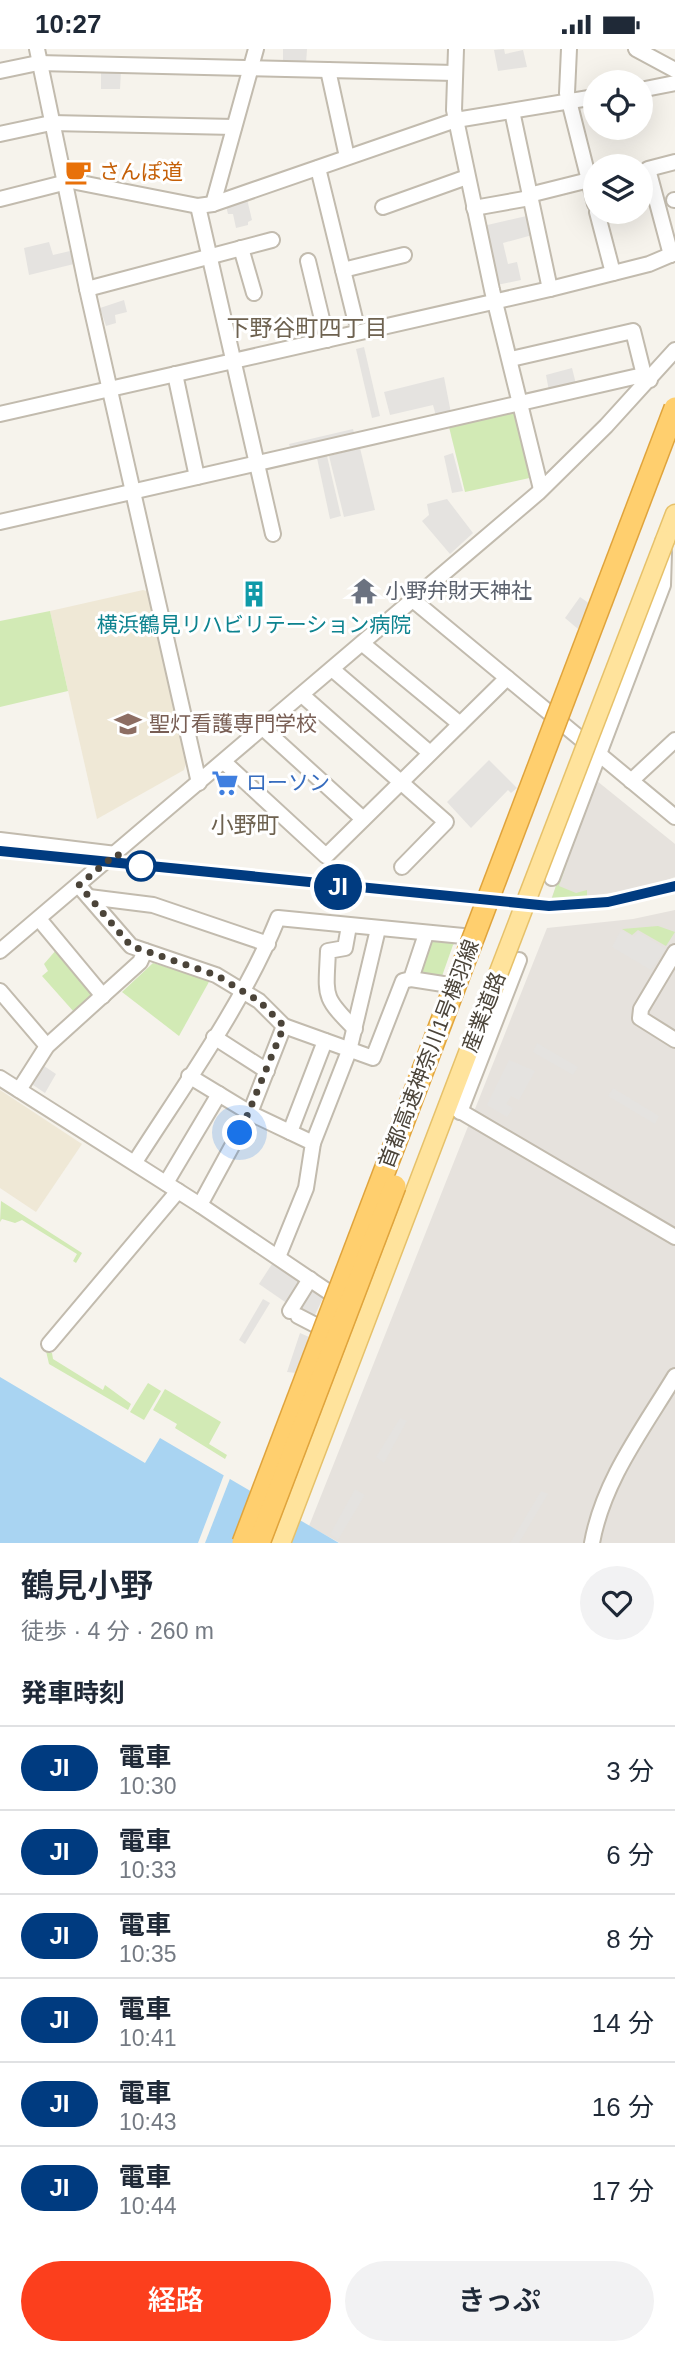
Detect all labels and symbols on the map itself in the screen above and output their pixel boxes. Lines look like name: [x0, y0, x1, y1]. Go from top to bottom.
cafe icon: さんぽ道: [63, 157, 93, 187]
place label: さんぽ道: [99, 160, 183, 183]
district label: 下野谷町四丁目: [227, 315, 388, 341]
temple icon: 小野弁財天神社: [349, 576, 379, 606]
building icon: 横浜鶴見リハビリテーション病院: [239, 579, 269, 609]
place label: 小野弁財天神社: [385, 579, 532, 602]
place label: 横浜鶴見リハビリテーション病院: [97, 613, 411, 636]
school or university icon: 聖灯看護専門学校: [113, 709, 143, 739]
place label: 聖灯看護専門学校: [149, 712, 317, 735]
supermarket icon: ローソン: [210, 768, 240, 798]
place label: ローソン: [246, 771, 330, 794]
district label: 小野町: [211, 812, 280, 838]
unlabelled marker: [126, 851, 156, 881]
line badge: JI: [306, 864, 370, 910]
street label: 首都高速神奈川1号横羽線: [374, 936, 483, 1171]
street label: 産業道路: [458, 968, 509, 1055]
your location: [222, 1115, 257, 1150]

